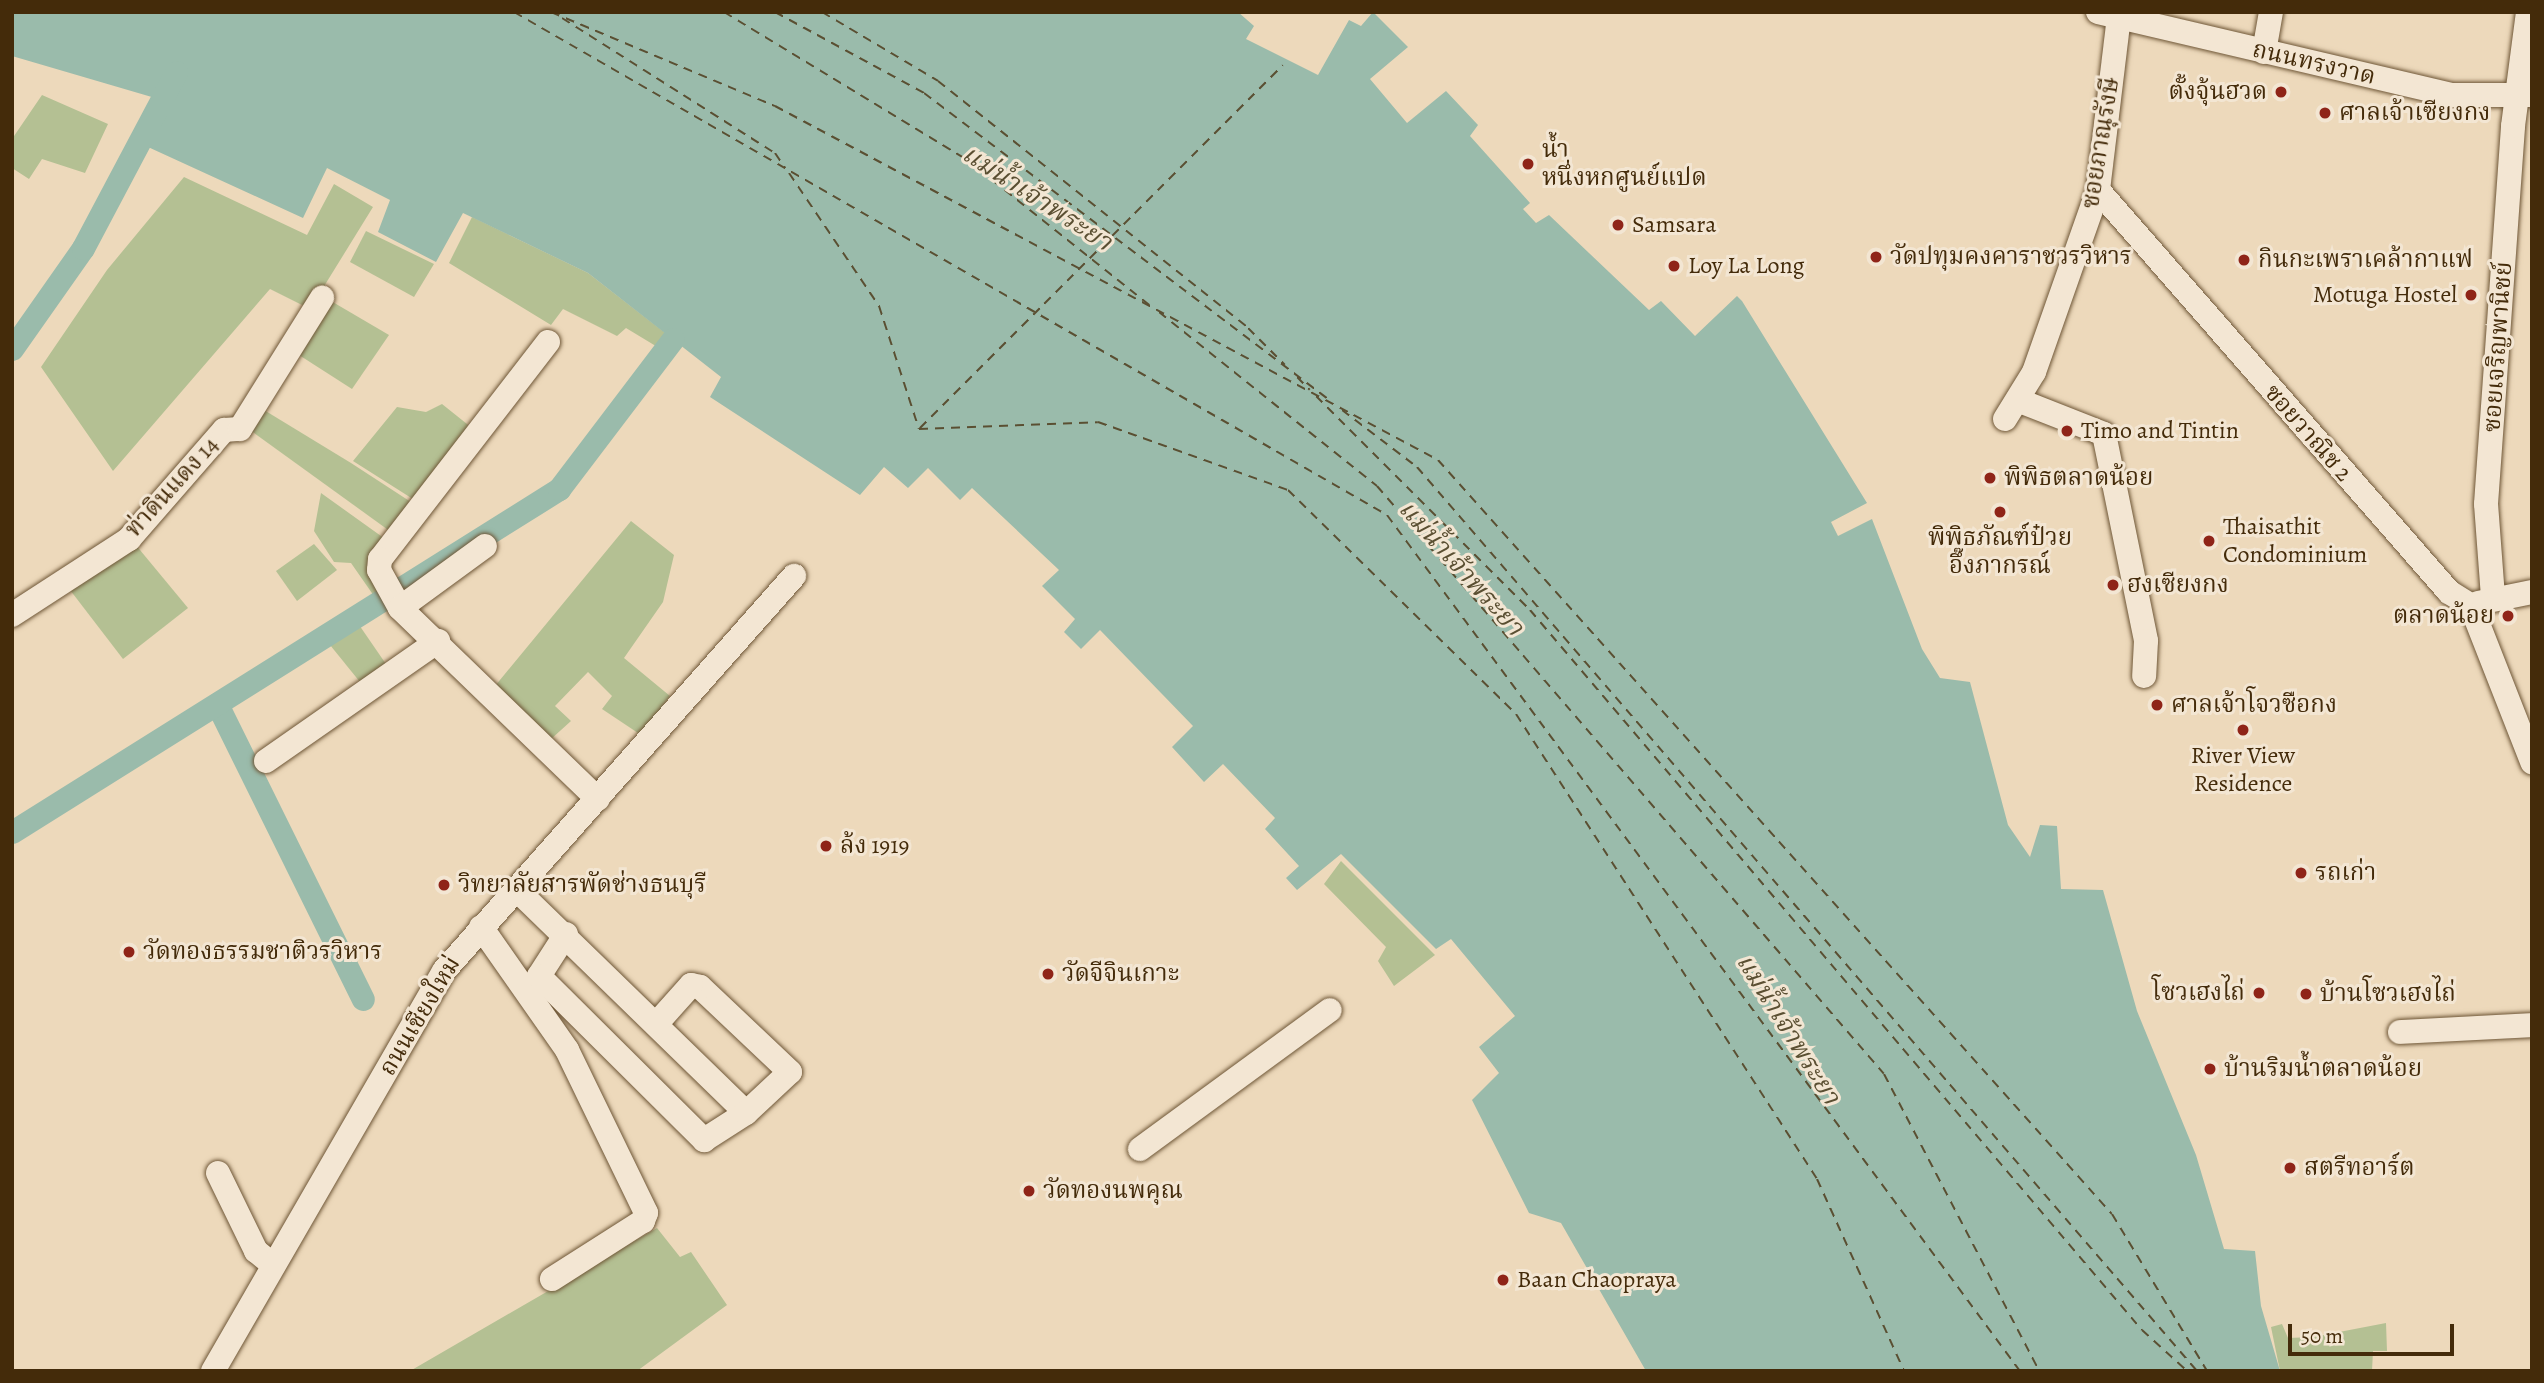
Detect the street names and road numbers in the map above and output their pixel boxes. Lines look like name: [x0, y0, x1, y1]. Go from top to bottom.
street label: ถนนทรงวาด: [2250, 35, 2378, 91]
street label: ซอยภาณุรังษี: [2076, 75, 2126, 211]
street label: ซอยเจริญพานิชย์: [2478, 261, 2518, 433]
street label: ซอยวาณิช 2: [2258, 379, 2358, 487]
street label: ท่าดินแดง 14: [119, 431, 225, 543]
street label: ถนนเชียงใหม่: [373, 951, 467, 1081]

